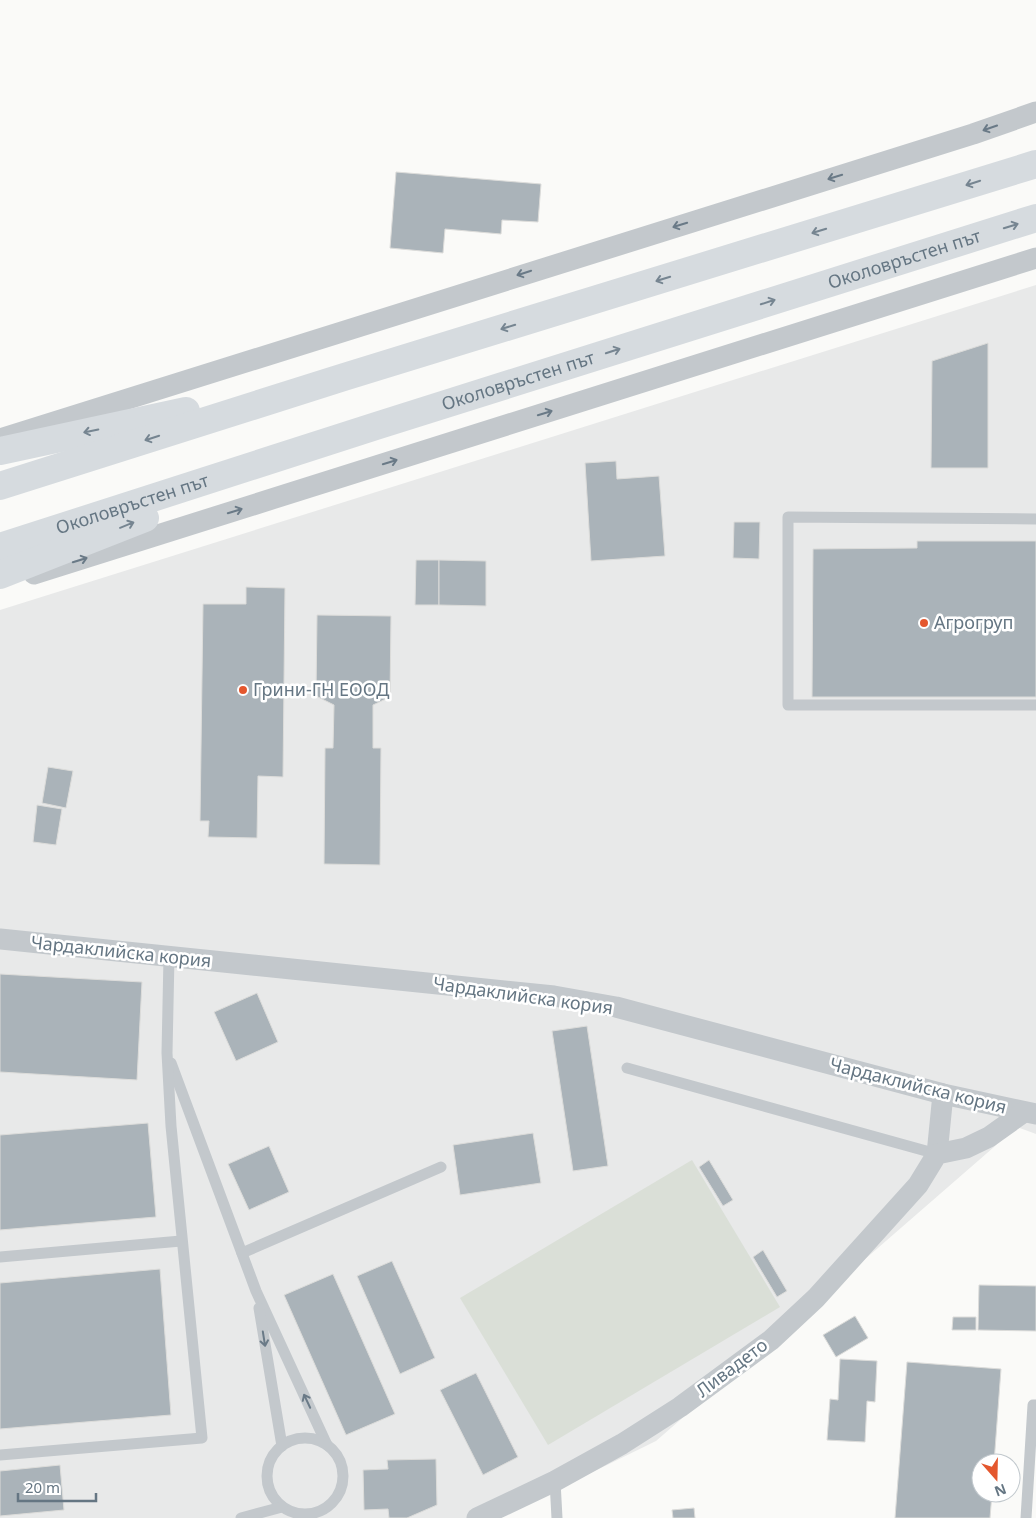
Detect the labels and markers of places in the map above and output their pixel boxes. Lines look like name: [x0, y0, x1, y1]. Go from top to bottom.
place label: Агрогруп: [934, 610, 1013, 634]
marker: Агрогруп: [918, 617, 930, 629]
place label: Грини-ГН ЕООД: [253, 677, 389, 701]
marker: Грини-ГН ЕООД: [237, 684, 249, 696]

